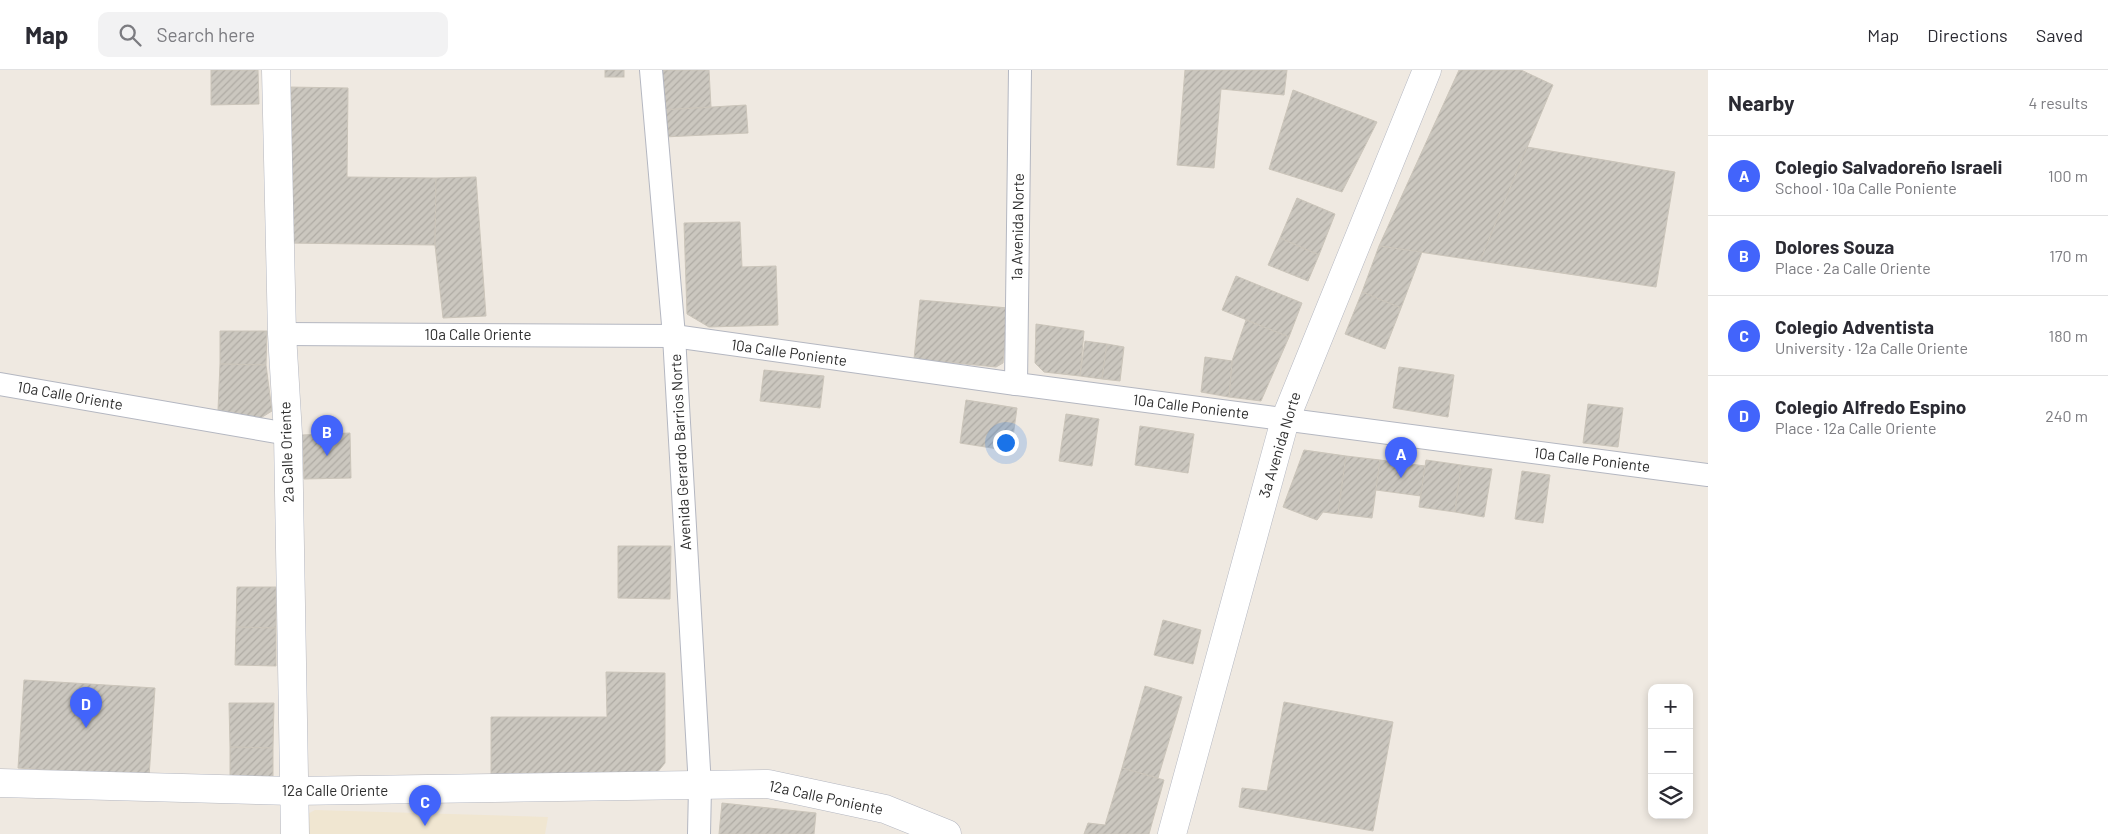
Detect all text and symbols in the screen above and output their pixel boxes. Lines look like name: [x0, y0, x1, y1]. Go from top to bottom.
search box: [98, 12, 448, 57]
text: Map: [25, 20, 68, 49]
icon: search: [116, 21, 144, 49]
text: Search here: [156, 23, 255, 46]
text: Map: [1867, 24, 1899, 46]
text: Directions: [1927, 24, 2008, 46]
text: Saved: [2036, 24, 2083, 46]
text: Nearby: [1728, 90, 1794, 115]
text: 4 results: [2028, 93, 2088, 112]
text: Colegio Salvadoreño Israeli: [1775, 155, 2002, 178]
text: A: [1739, 166, 1749, 185]
text: 100 m: [2048, 166, 2088, 185]
street label: 1a Avenida Norte: [1007, 173, 1027, 281]
text: School · 10a Calle Poniente: [1775, 178, 1957, 197]
text: Dolores Souza: [1775, 235, 1894, 258]
text: B: [1739, 246, 1749, 265]
text: 170 m: [2049, 246, 2088, 265]
text: Place · 2a Calle Oriente: [1775, 258, 1931, 277]
text: Colegio Adventista: [1775, 315, 1934, 338]
street label: 10a Calle Oriente: [425, 325, 531, 343]
text: C: [1739, 326, 1749, 345]
text: 180 m: [2049, 326, 2088, 345]
street label: 10a Calle Poniente: [730, 335, 848, 369]
text: University · 12a Calle Oriente: [1775, 338, 1968, 357]
street label: Avenida Gerardo Barrios Norte: [666, 353, 694, 551]
street label: 10a Calle Oriente: [16, 377, 124, 413]
street label: 10a Calle Poniente: [1132, 390, 1250, 422]
street label: 3a Avenida Norte: [1254, 390, 1304, 500]
text: Colegio Alfredo Espino: [1775, 395, 1966, 418]
street label: 2a Calle Oriente: [275, 401, 297, 503]
text: D: [1739, 406, 1749, 425]
text: 240 m: [2045, 406, 2088, 425]
pin: B: [311, 415, 343, 456]
text: Place · 12a Calle Oriente: [1775, 418, 1936, 437]
your location: [993, 430, 1019, 456]
pin: A: [1385, 437, 1417, 478]
street label: 10a Calle Poniente: [1533, 443, 1651, 475]
map controls: [1648, 684, 1693, 819]
button: +: [1648, 684, 1693, 729]
pin: D: [70, 687, 102, 728]
button: −: [1648, 729, 1693, 774]
button: layers: [1648, 774, 1693, 819]
street label: 12a Calle Poniente: [767, 776, 885, 818]
street label: 12a Calle Oriente: [282, 781, 388, 799]
pin: C: [409, 785, 441, 826]

